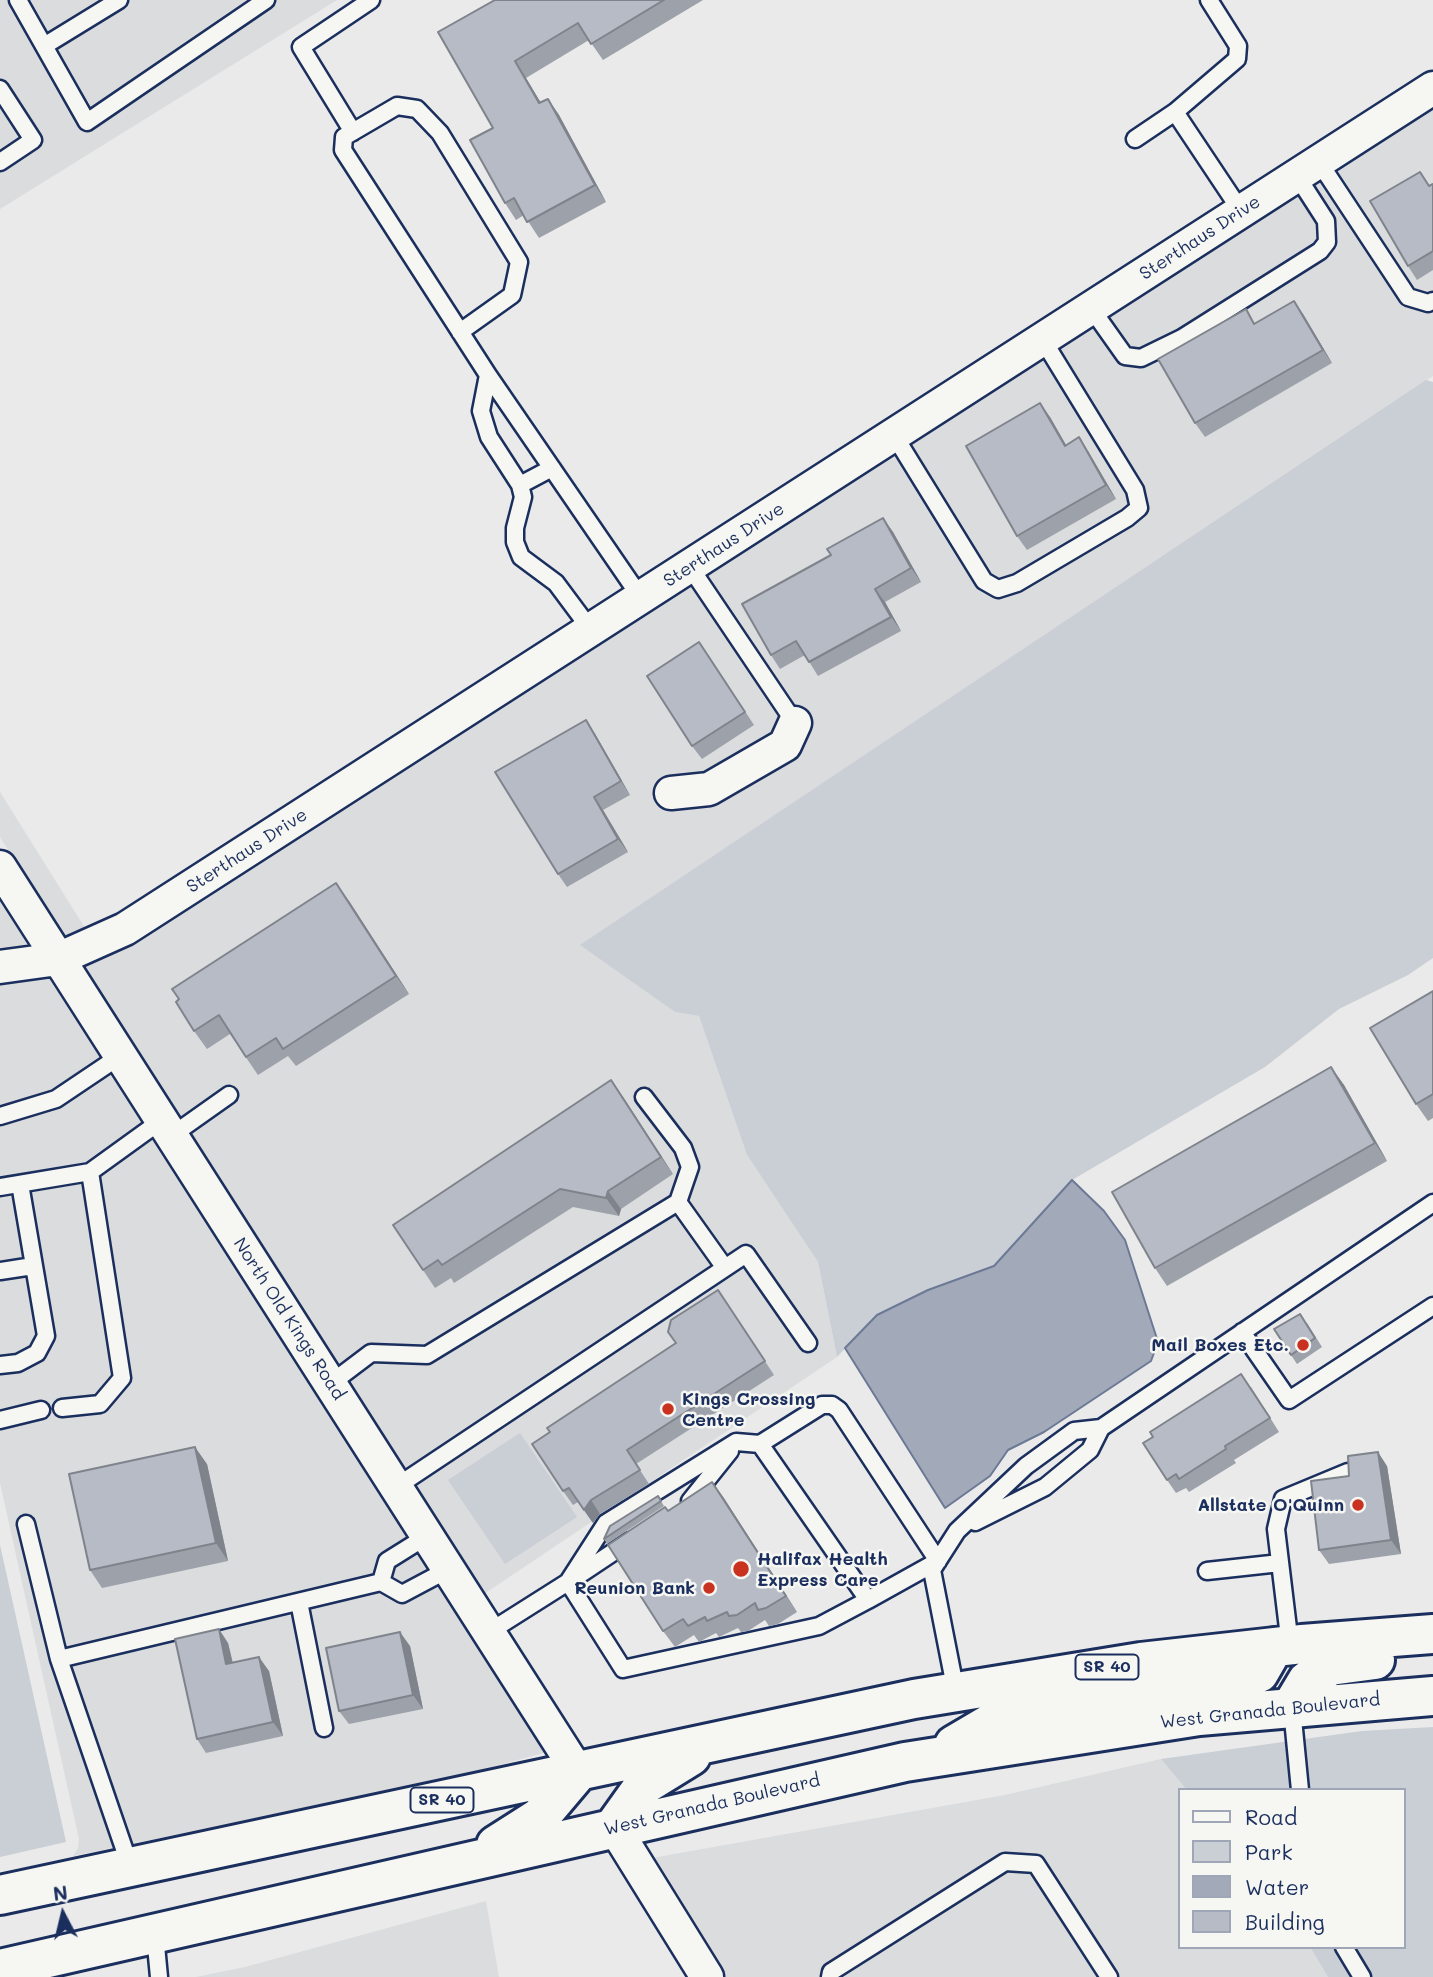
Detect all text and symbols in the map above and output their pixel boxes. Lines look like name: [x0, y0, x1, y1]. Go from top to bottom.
street label: Sterthaus Drive: [1136, 191, 1264, 285]
street label: Sterthaus Drive: [660, 498, 788, 592]
street label: Sterthaus Drive: [183, 804, 311, 898]
street label: North Old Kings Road: [228, 1234, 350, 1404]
place label: Mail Boxes Etc.: [1151, 1334, 1289, 1356]
marker: Mail Boxes Etc.: [1295, 1337, 1311, 1353]
place label: Kings Crossing Centre: [682, 1388, 815, 1430]
marker: Kings Crossing Centre: [660, 1401, 676, 1417]
place label: Allstate O'Quinn: [1197, 1494, 1344, 1516]
marker: Allstate O'Quinn: [1350, 1497, 1366, 1513]
place label: Halifax Health Express Care: [757, 1548, 888, 1590]
marker: Halifax Health Express Care: [731, 1559, 751, 1579]
place label: Reunion Bank: [574, 1577, 695, 1599]
marker: Reunion Bank: [701, 1580, 717, 1596]
road number: SR 40: [1076, 1654, 1138, 1680]
street label: West Granada Boulevard: [1159, 1689, 1381, 1733]
street label: West Granada Boulevard: [602, 1770, 822, 1840]
road number: SR 40: [410, 1788, 474, 1812]
legend: [1178, 1788, 1405, 1949]
text: Road: [1245, 1803, 1297, 1830]
text: Park: [1245, 1838, 1293, 1865]
text: Water: [1245, 1873, 1309, 1900]
north arrow: [28, 1879, 98, 1949]
text: N: [52, 1879, 69, 1906]
text: Building: [1245, 1908, 1325, 1935]

